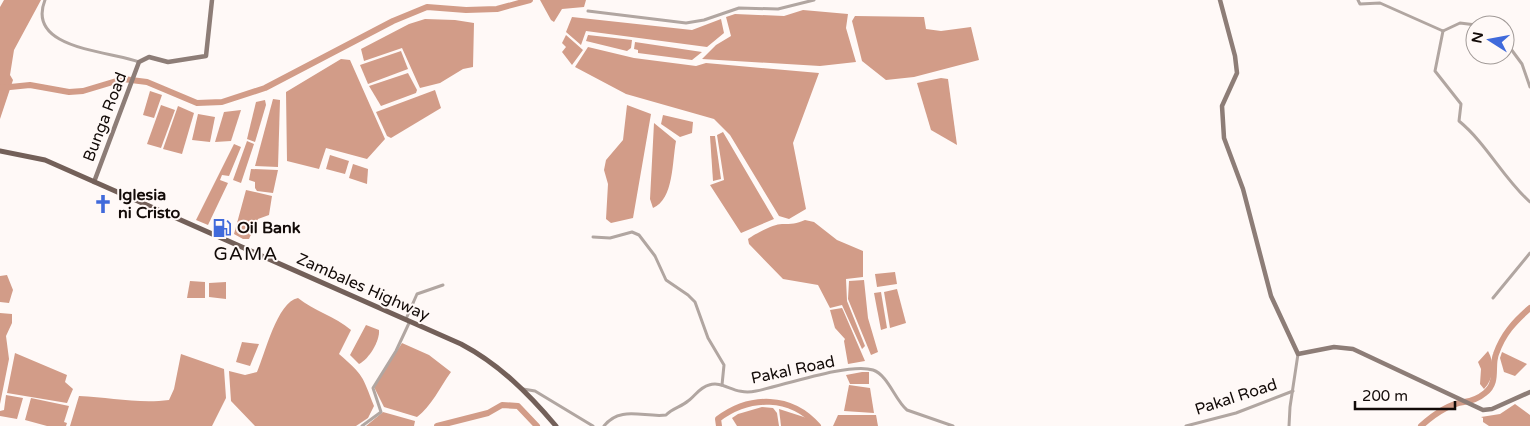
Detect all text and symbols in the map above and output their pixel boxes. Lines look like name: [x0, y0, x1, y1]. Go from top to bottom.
north arrow: [1465, 15, 1515, 65]
text: N: [1468, 30, 1487, 45]
street label: Bunga Road: [79, 70, 131, 164]
place label: Iglesia ni Cristo: [118, 185, 181, 223]
church icon: Iglesia ni Cristo: [92, 193, 114, 215]
fuel station icon: Oil Bank: [211, 217, 233, 239]
place label: Oil Bank: [237, 218, 301, 238]
district label: GAMA: [213, 243, 279, 265]
street label: Zambales Highway: [293, 249, 433, 325]
street label: Pakal Road: [749, 351, 837, 389]
street label: Pakal Road: [1192, 374, 1280, 420]
scale bar: [1355, 378, 1455, 410]
text: 200 m: [1362, 387, 1408, 405]

